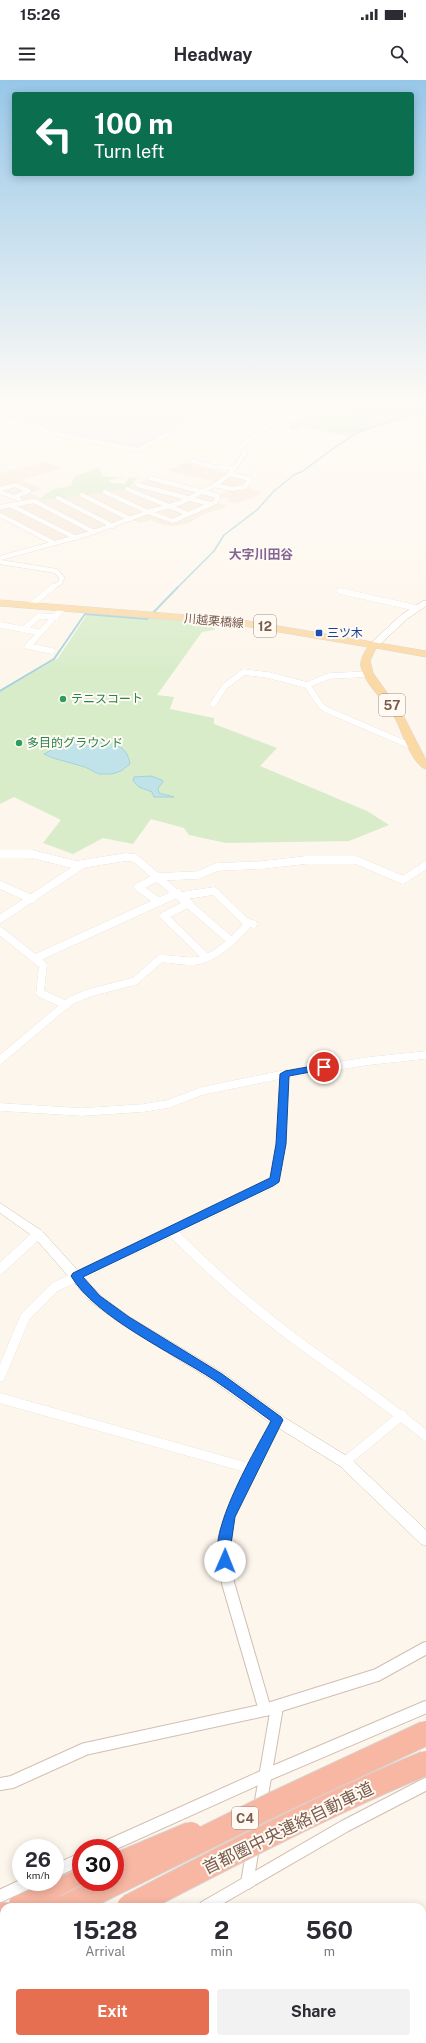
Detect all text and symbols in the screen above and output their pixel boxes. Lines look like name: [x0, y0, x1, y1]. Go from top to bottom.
text: 15:26: [20, 6, 60, 23]
icon: menu: [16, 43, 38, 65]
icon: search: [388, 43, 410, 65]
text: Headway: [174, 44, 252, 65]
text: 100 m: [94, 107, 173, 140]
icon: left: [28, 108, 80, 160]
text: Turn left: [94, 141, 164, 162]
district label: 大字川田谷: [228, 547, 294, 562]
street label: 川越栗橋線: [183, 611, 245, 631]
road number: 12: [254, 615, 276, 637]
place label: 三ツ木: [327, 626, 363, 640]
marker: 三ツ木: [314, 628, 324, 638]
place label: テニスコート: [71, 692, 143, 706]
marker: テニスコート: [58, 694, 68, 704]
road number: 57: [379, 694, 405, 716]
place label: 多目的グラウンド: [27, 736, 123, 750]
marker: 多目的グラウンド: [14, 738, 24, 748]
pin: [307, 1050, 341, 1084]
icon: arrive: [313, 1056, 335, 1078]
position arrow: [204, 1540, 246, 1582]
street label: 首都圏中央連絡自動車道: [200, 1778, 376, 1878]
road number: C4: [232, 1807, 258, 1829]
speed limit sign: 30: [72, 1839, 124, 1891]
text: 26: [25, 1848, 51, 1872]
text: km/h: [26, 1869, 50, 1881]
text: 15:28: [73, 1916, 138, 1944]
text: 2: [214, 1916, 229, 1944]
text: 560: [306, 1916, 353, 1944]
text: Arrival: [85, 1944, 125, 1959]
text: min: [211, 1944, 233, 1959]
text: m: [324, 1944, 335, 1959]
button: Exit: [16, 1989, 209, 2035]
button: Share: [217, 1989, 410, 2035]

